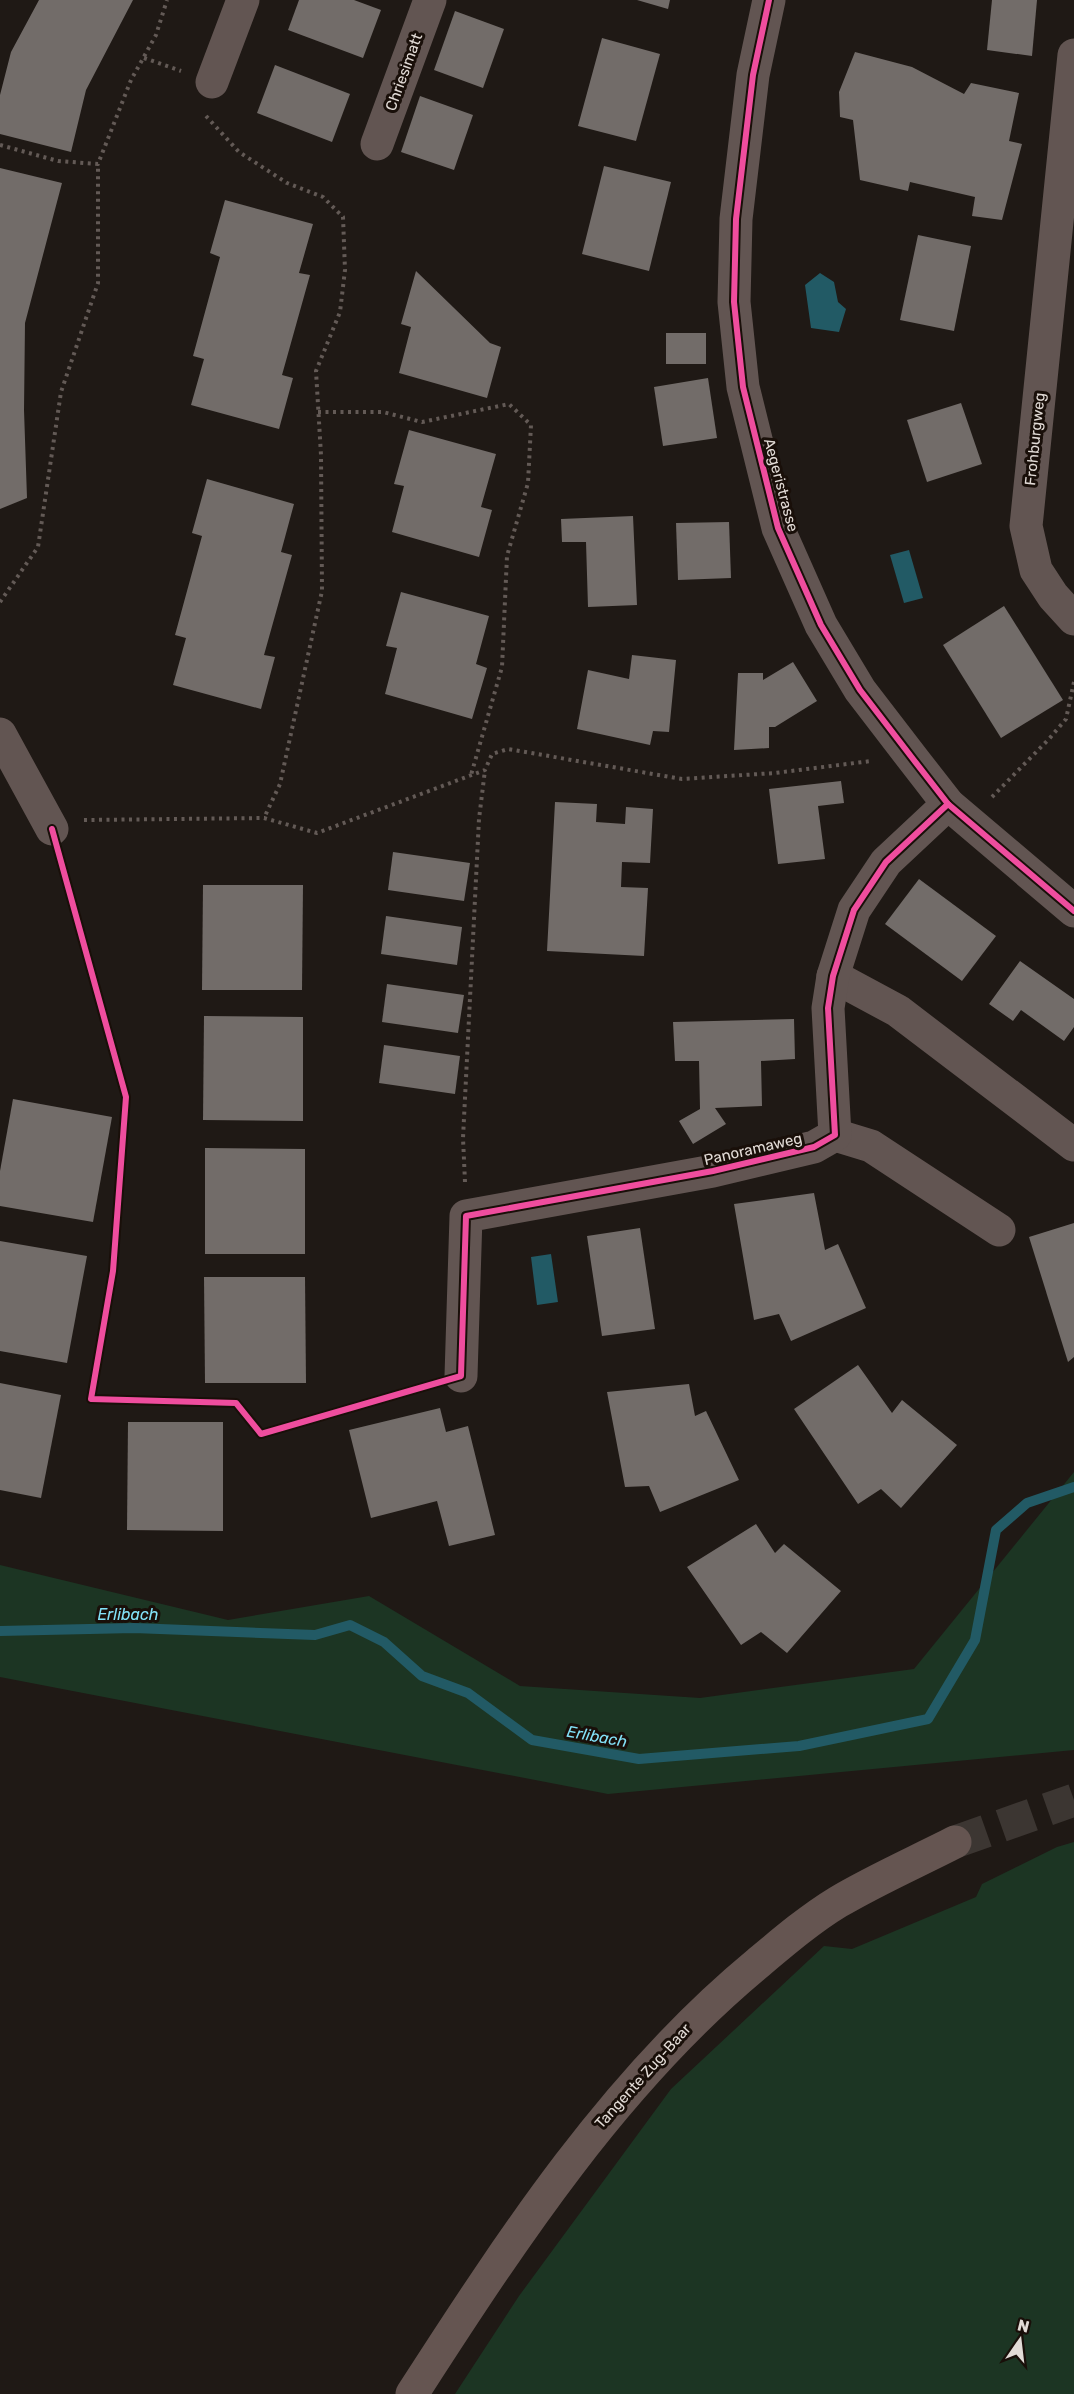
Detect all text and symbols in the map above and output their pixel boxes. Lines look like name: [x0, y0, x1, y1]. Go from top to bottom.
street label: Chriesimatt: [382, 31, 426, 113]
street label: Frohburgweg: [1021, 392, 1049, 486]
street label: Aegeristrasse: [760, 436, 802, 534]
street label: Panoramaweg: [702, 1129, 804, 1169]
water label: Erlibach: [97, 1605, 159, 1624]
water label: Erlibach: [565, 1722, 629, 1751]
street label: Tangente Zug-Baar: [591, 2020, 695, 2132]
north arrow: [990, 2310, 1050, 2370]
text: N: [1016, 2315, 1031, 2337]

